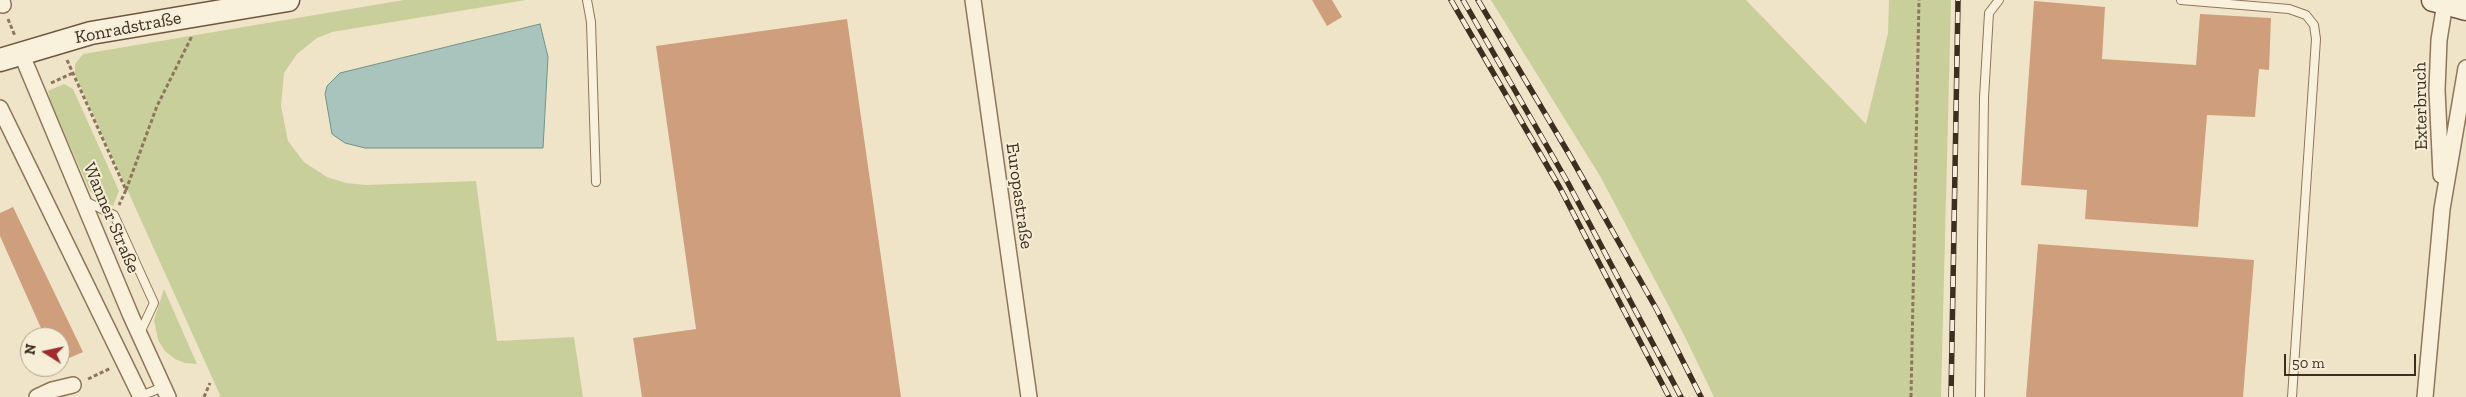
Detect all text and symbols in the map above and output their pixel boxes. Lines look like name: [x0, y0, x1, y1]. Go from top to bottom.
street label: Konradstraße: [73, 7, 183, 49]
street label: Exterbruch: [2409, 62, 2433, 150]
street label: Europastraße: [1001, 141, 1037, 251]
street label: Wanner Straße: [78, 159, 144, 277]
north arrow: [20, 327, 70, 377]
text: N: [21, 343, 40, 356]
scale bar: [2286, 344, 2418, 376]
text: 50 m: [2292, 354, 2325, 372]

